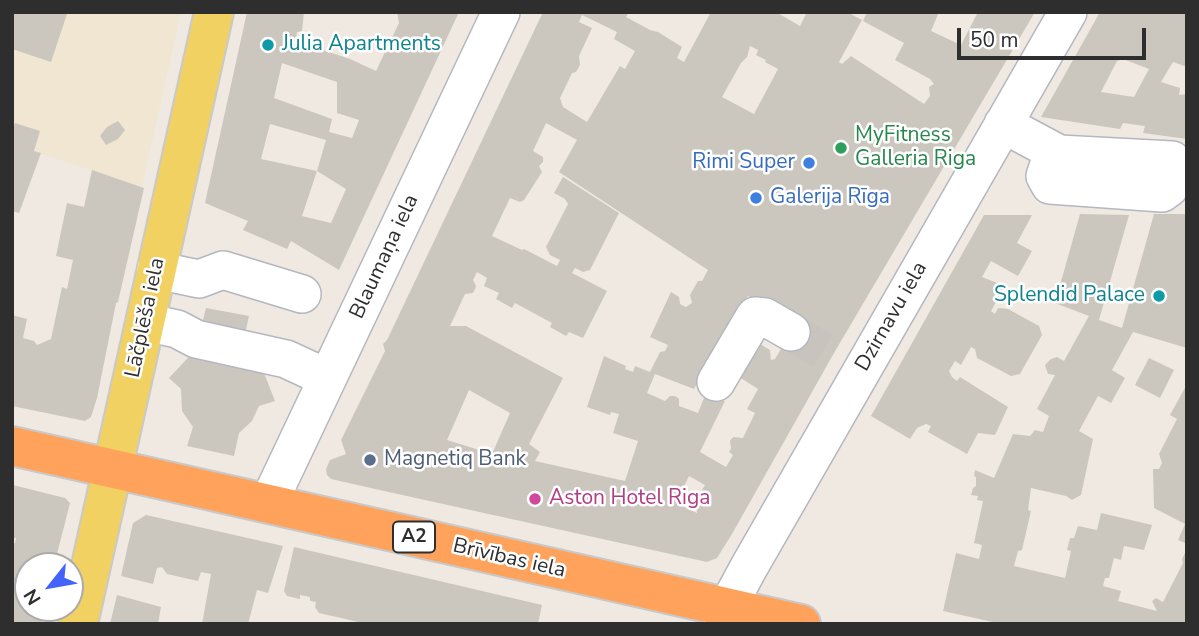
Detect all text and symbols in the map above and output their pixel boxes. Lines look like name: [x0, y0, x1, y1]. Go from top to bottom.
scale bar: [961, 14, 1150, 58]
text: 50 m: [970, 26, 1019, 54]
place label: Julia Apartments: [282, 32, 441, 58]
marker: Julia Apartments: [260, 37, 276, 53]
place label: MyFitness Galleria Riga: [855, 123, 976, 173]
marker: MyFitness Galleria Riga: [833, 140, 849, 156]
place label: Rimi Super: [692, 150, 795, 176]
marker: Rimi Super: [801, 155, 817, 171]
place label: Galerija Rīga: [770, 185, 890, 211]
marker: Galerija Rīga: [748, 190, 764, 206]
street label: Blaumaņa iela: [345, 191, 425, 323]
street label: Lāčplēša iela: [121, 256, 171, 380]
street label: Dzirnavu iela: [851, 258, 933, 376]
place label: Splendid Palace: [994, 283, 1145, 309]
marker: Splendid Palace: [1151, 288, 1167, 304]
place label: Magnetiq Bank: [384, 447, 526, 473]
marker: Magnetiq Bank: [362, 452, 378, 468]
place label: Aston Hotel Riga: [549, 486, 710, 512]
marker: Aston Hotel Riga: [527, 491, 543, 507]
road number: A2: [393, 522, 435, 552]
street label: Brīvības iela: [450, 534, 568, 584]
north arrow: [14, 552, 84, 622]
text: N: [18, 584, 48, 610]

